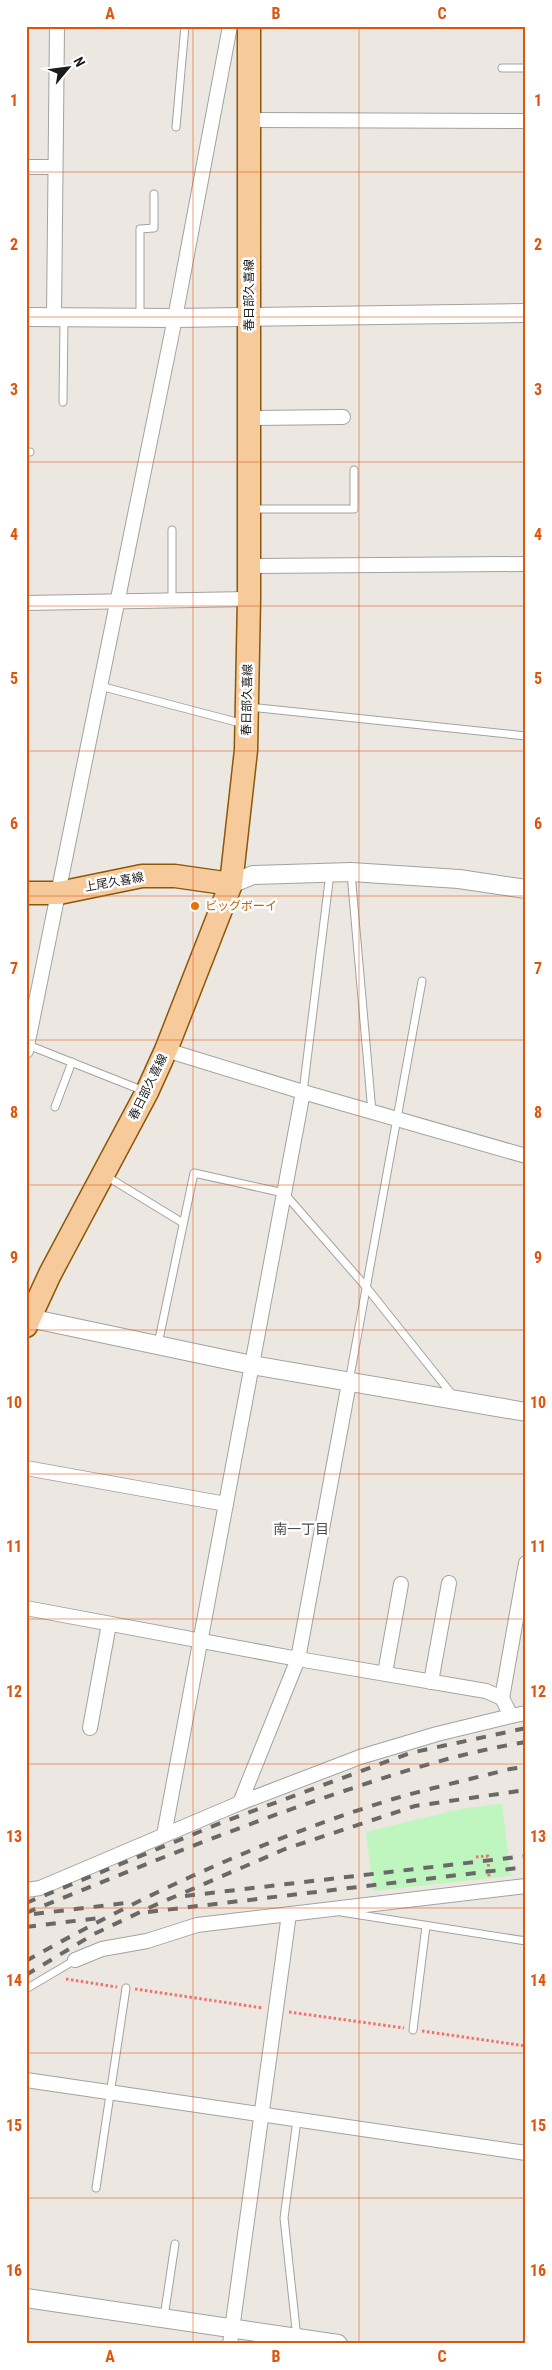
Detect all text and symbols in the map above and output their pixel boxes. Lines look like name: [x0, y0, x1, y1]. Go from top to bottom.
text: A: [105, 4, 115, 23]
text: B: [272, 4, 281, 23]
text: C: [437, 4, 447, 23]
north arrow: [42, 42, 92, 92]
text: N: [70, 54, 88, 69]
text: 1: [10, 91, 18, 110]
text: 1: [534, 91, 542, 110]
text: 2: [10, 235, 18, 254]
text: 2: [534, 235, 542, 254]
street label: 春日部久喜線: [242, 259, 256, 331]
text: 3: [10, 380, 18, 399]
text: 3: [534, 380, 542, 399]
text: 4: [10, 525, 18, 544]
text: 4: [534, 525, 542, 544]
street label: 春日部久喜線: [239, 664, 255, 736]
text: 5: [10, 669, 18, 688]
text: 5: [534, 669, 542, 688]
text: 6: [10, 814, 18, 833]
text: 6: [534, 814, 542, 833]
street label: 上尾久喜線: [83, 870, 145, 894]
place label: ビッグボーイ: [205, 899, 277, 913]
marker: ビッグボーイ: [189, 900, 201, 912]
text: 7: [10, 959, 18, 978]
text: 7: [534, 959, 542, 978]
street label: 春日部久喜線: [126, 1052, 170, 1122]
text: 8: [10, 1103, 18, 1122]
text: 8: [534, 1103, 542, 1122]
text: 9: [10, 1248, 18, 1267]
text: 9: [534, 1248, 542, 1267]
text: 10: [6, 1393, 22, 1412]
text: 10: [530, 1393, 546, 1412]
district label: 南一丁目: [273, 1521, 329, 1537]
text: 11: [6, 1537, 22, 1556]
text: 11: [530, 1537, 546, 1556]
text: 12: [6, 1682, 22, 1701]
text: 12: [530, 1682, 546, 1701]
text: 13: [6, 1827, 22, 1846]
text: 13: [530, 1827, 546, 1846]
text: 14: [6, 1971, 22, 1990]
text: 14: [530, 1971, 546, 1990]
text: 15: [6, 2116, 22, 2135]
text: 15: [530, 2116, 546, 2135]
text: 16: [6, 2261, 22, 2280]
text: 16: [530, 2261, 546, 2280]
text: A: [105, 2347, 115, 2366]
text: B: [272, 2347, 281, 2366]
text: C: [437, 2347, 447, 2366]

